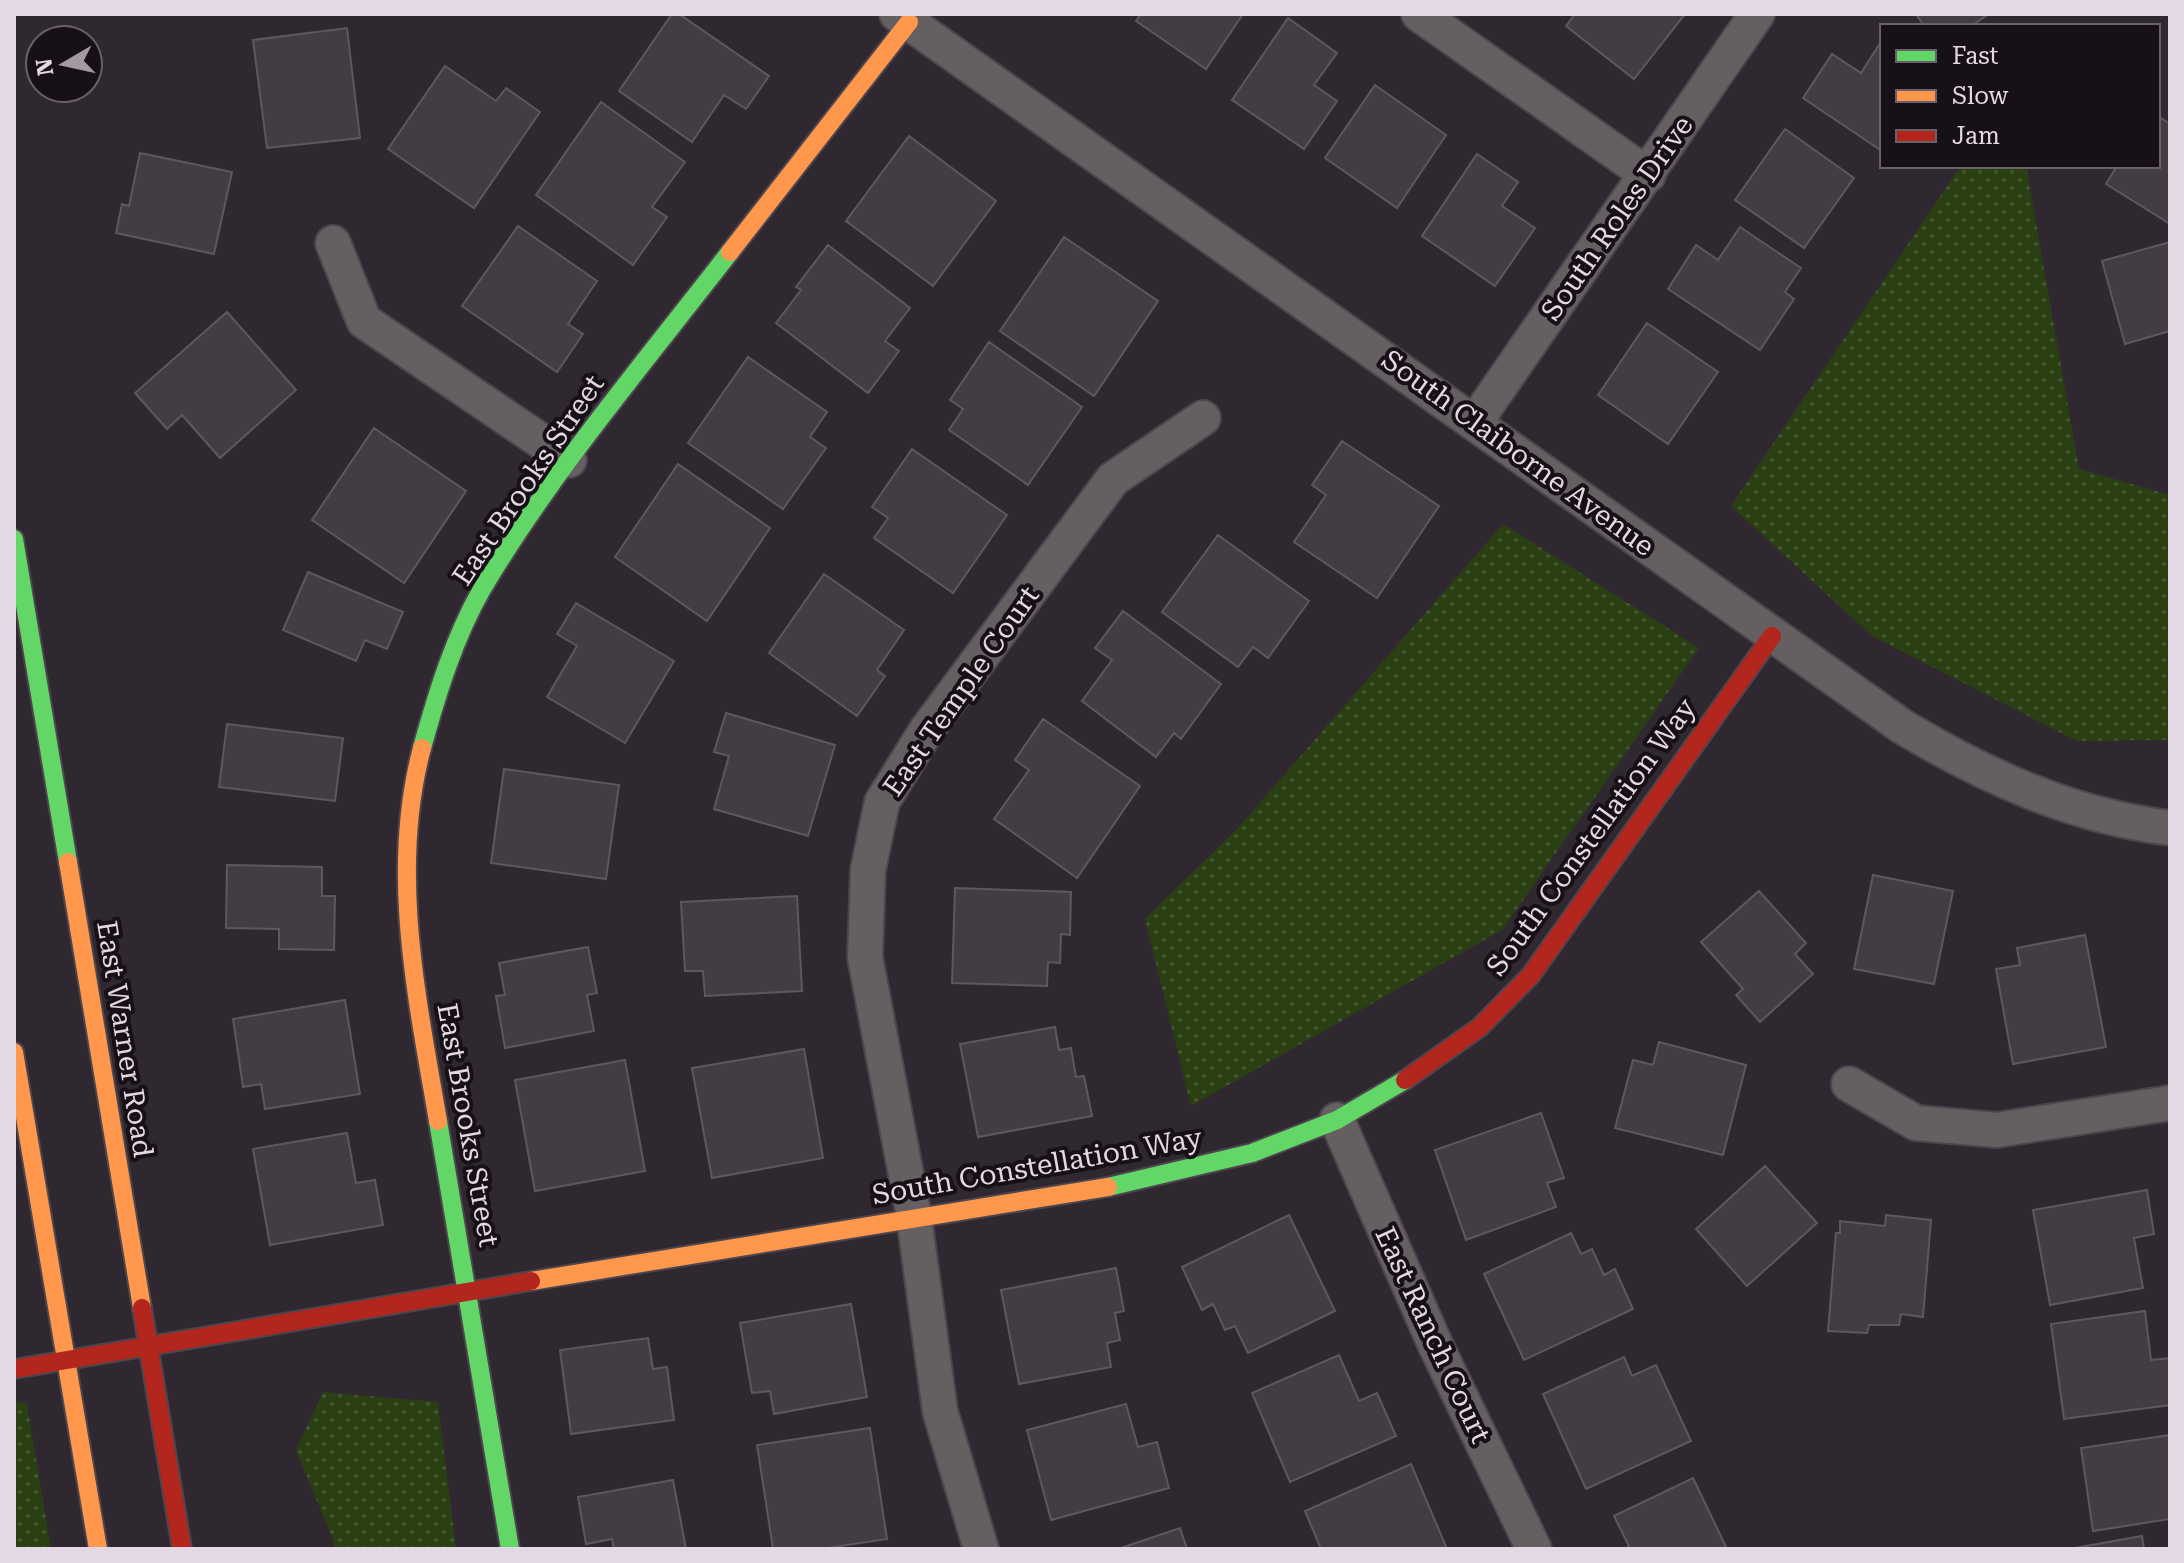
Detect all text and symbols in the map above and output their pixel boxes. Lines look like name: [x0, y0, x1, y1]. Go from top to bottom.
north arrow: [24, 24, 104, 104]
legend: [1880, 24, 2160, 168]
text: Fast: [1952, 42, 1999, 70]
text: N: [31, 57, 58, 77]
text: Slow: [1952, 82, 2009, 110]
street label: South Roles Drive: [1534, 109, 1700, 327]
text: Jam: [1952, 122, 2000, 150]
street label: South Claiborne Avenue: [1375, 343, 1661, 563]
street label: East Brooks Street: [445, 369, 611, 591]
street label: East Temple Court: [876, 580, 1046, 802]
street label: South Constellation Way: [1479, 692, 1703, 982]
street label: East Warner Road: [90, 918, 160, 1160]
street label: East Brooks Street: [430, 1001, 506, 1249]
street label: South Constellation Way: [869, 1121, 1205, 1211]
street label: East Ranch Court: [1368, 1222, 1498, 1448]

